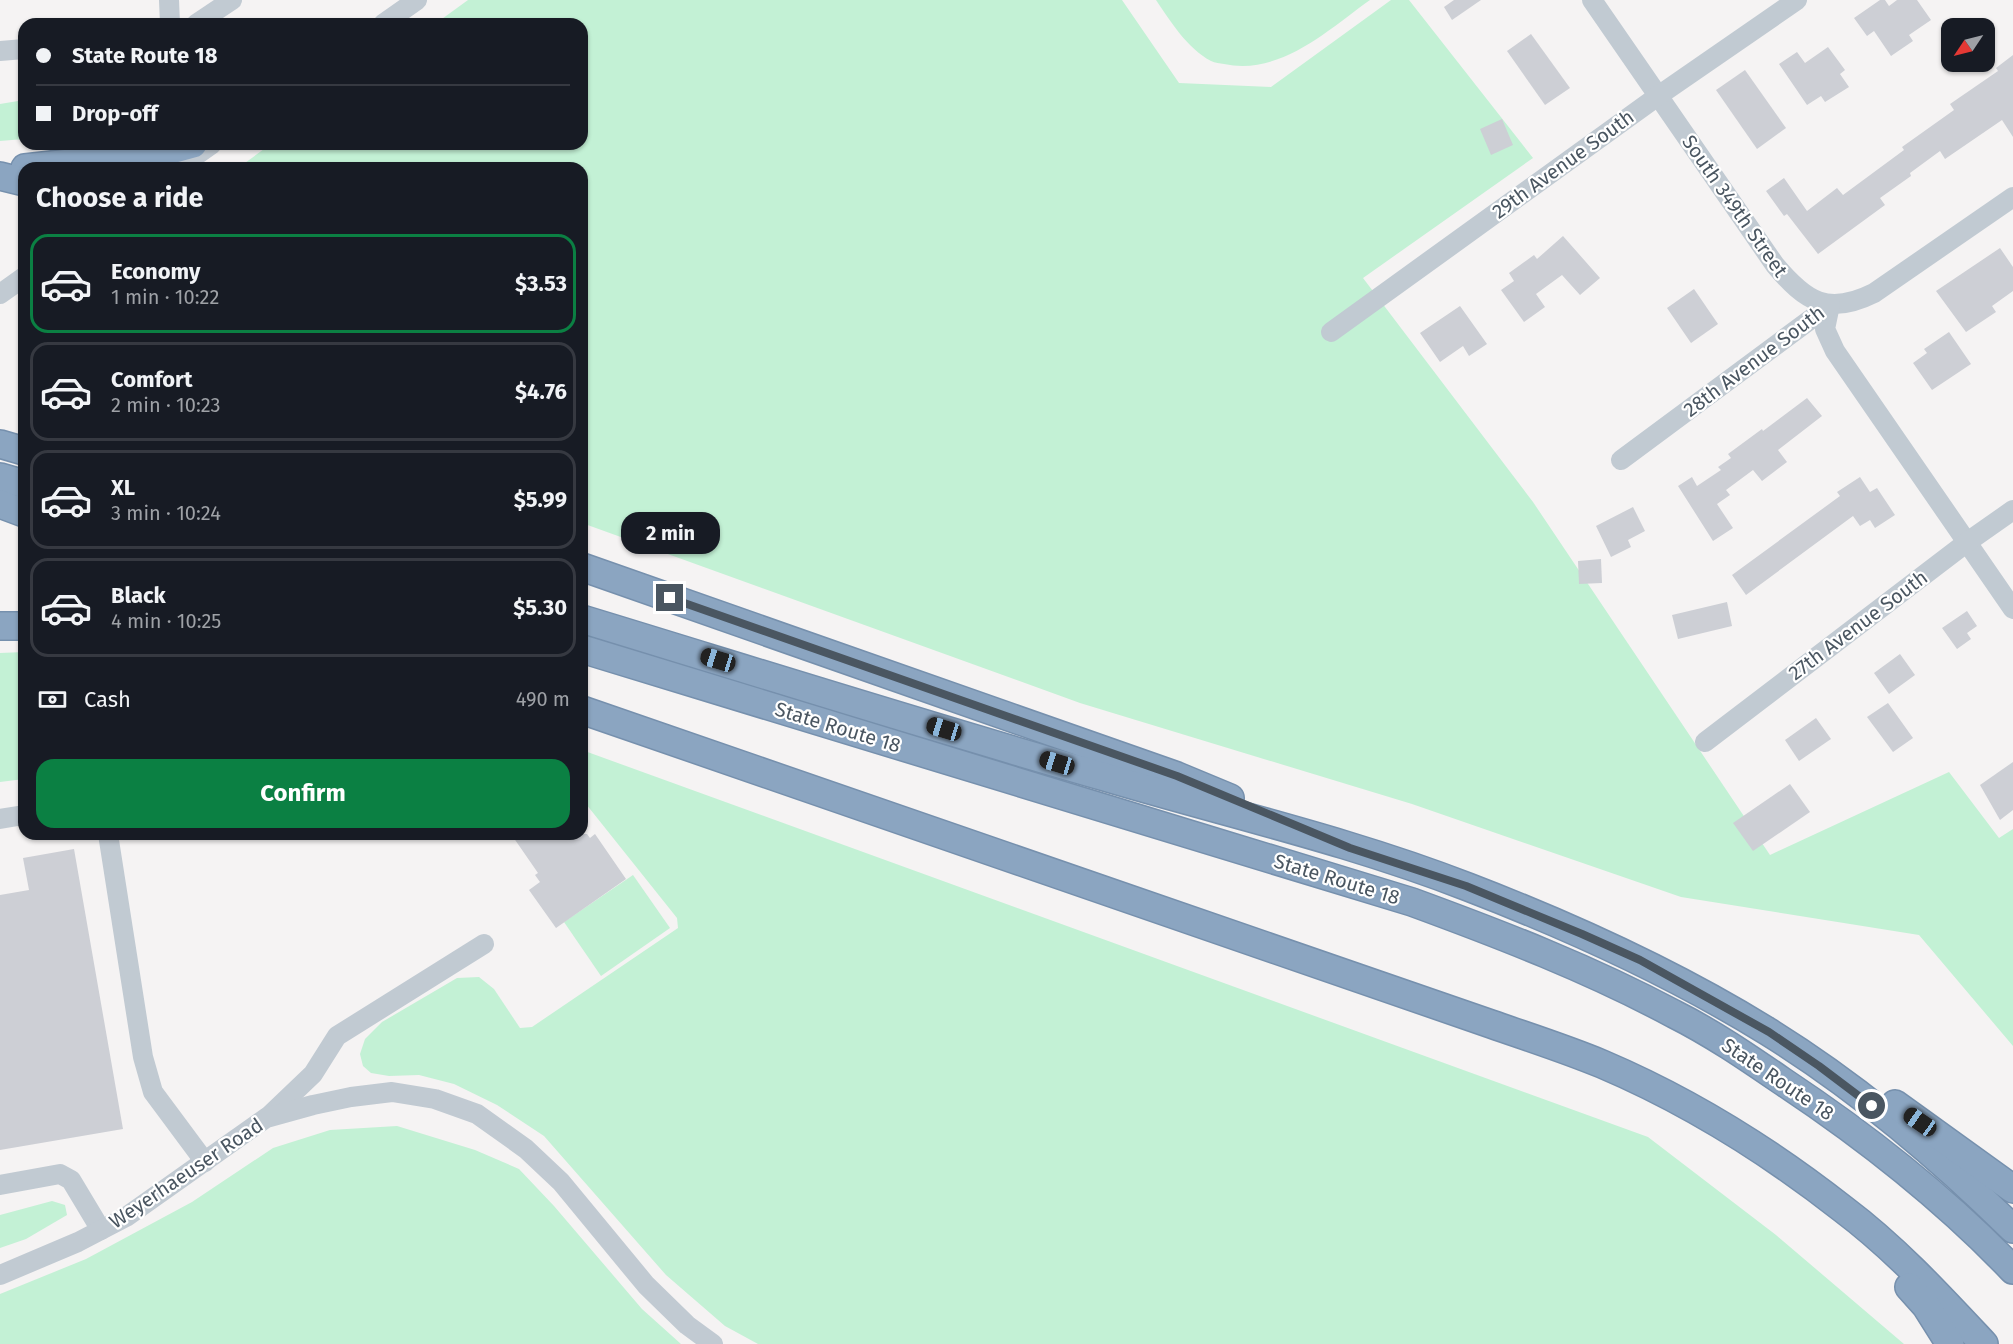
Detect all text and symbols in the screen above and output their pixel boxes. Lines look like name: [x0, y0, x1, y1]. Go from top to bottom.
north arrow: [1941, 18, 1995, 72]
map controls: [1941, 18, 1995, 72]
text: State Route 18: [72, 42, 217, 69]
text: Drop-off: [72, 100, 158, 127]
street label: 29th Avenue South: [1487, 105, 1639, 223]
street label: South 349th Street: [1677, 130, 1793, 282]
text: Choose a ride: [36, 182, 203, 214]
icon: car: [39, 257, 93, 311]
text: Economy: [111, 258, 200, 285]
text: $3.53: [515, 270, 567, 297]
text: 1 min · 10:22: [111, 285, 219, 309]
street label: 28th Avenue South: [1679, 300, 1829, 422]
icon: car: [39, 365, 93, 419]
text: Comfort: [111, 366, 192, 393]
text: $4.76: [515, 378, 567, 405]
text: 2 min · 10:23: [111, 393, 221, 417]
icon: car: [39, 473, 93, 527]
text: XL: [111, 474, 135, 501]
text: $5.99: [514, 486, 567, 513]
text: 3 min · 10:24: [111, 501, 221, 525]
callout: 2 min: [620, 511, 720, 553]
text: 2 min: [646, 521, 695, 545]
street label: 27th Avenue South: [1784, 565, 1932, 685]
icon: car: [39, 581, 93, 635]
text: Black: [111, 582, 166, 609]
route end: [656, 584, 683, 611]
text: $5.30: [513, 594, 567, 621]
text: 4 min · 10:25: [111, 609, 221, 633]
car: [698, 646, 738, 674]
icon: cash: [36, 683, 69, 716]
text: Cash: [84, 686, 131, 713]
text: 490 m: [516, 687, 570, 711]
street label: State Route 18: [772, 697, 904, 757]
car: [924, 715, 964, 743]
car: [1037, 749, 1077, 777]
button: Confirm: [36, 759, 570, 828]
street label: State Route 18: [1271, 849, 1403, 909]
street label: State Route 18: [1717, 1033, 1839, 1125]
route start: [1858, 1092, 1885, 1119]
car: [1900, 1104, 1940, 1140]
street label: Weyerhaeuser Road: [105, 1113, 267, 1233]

